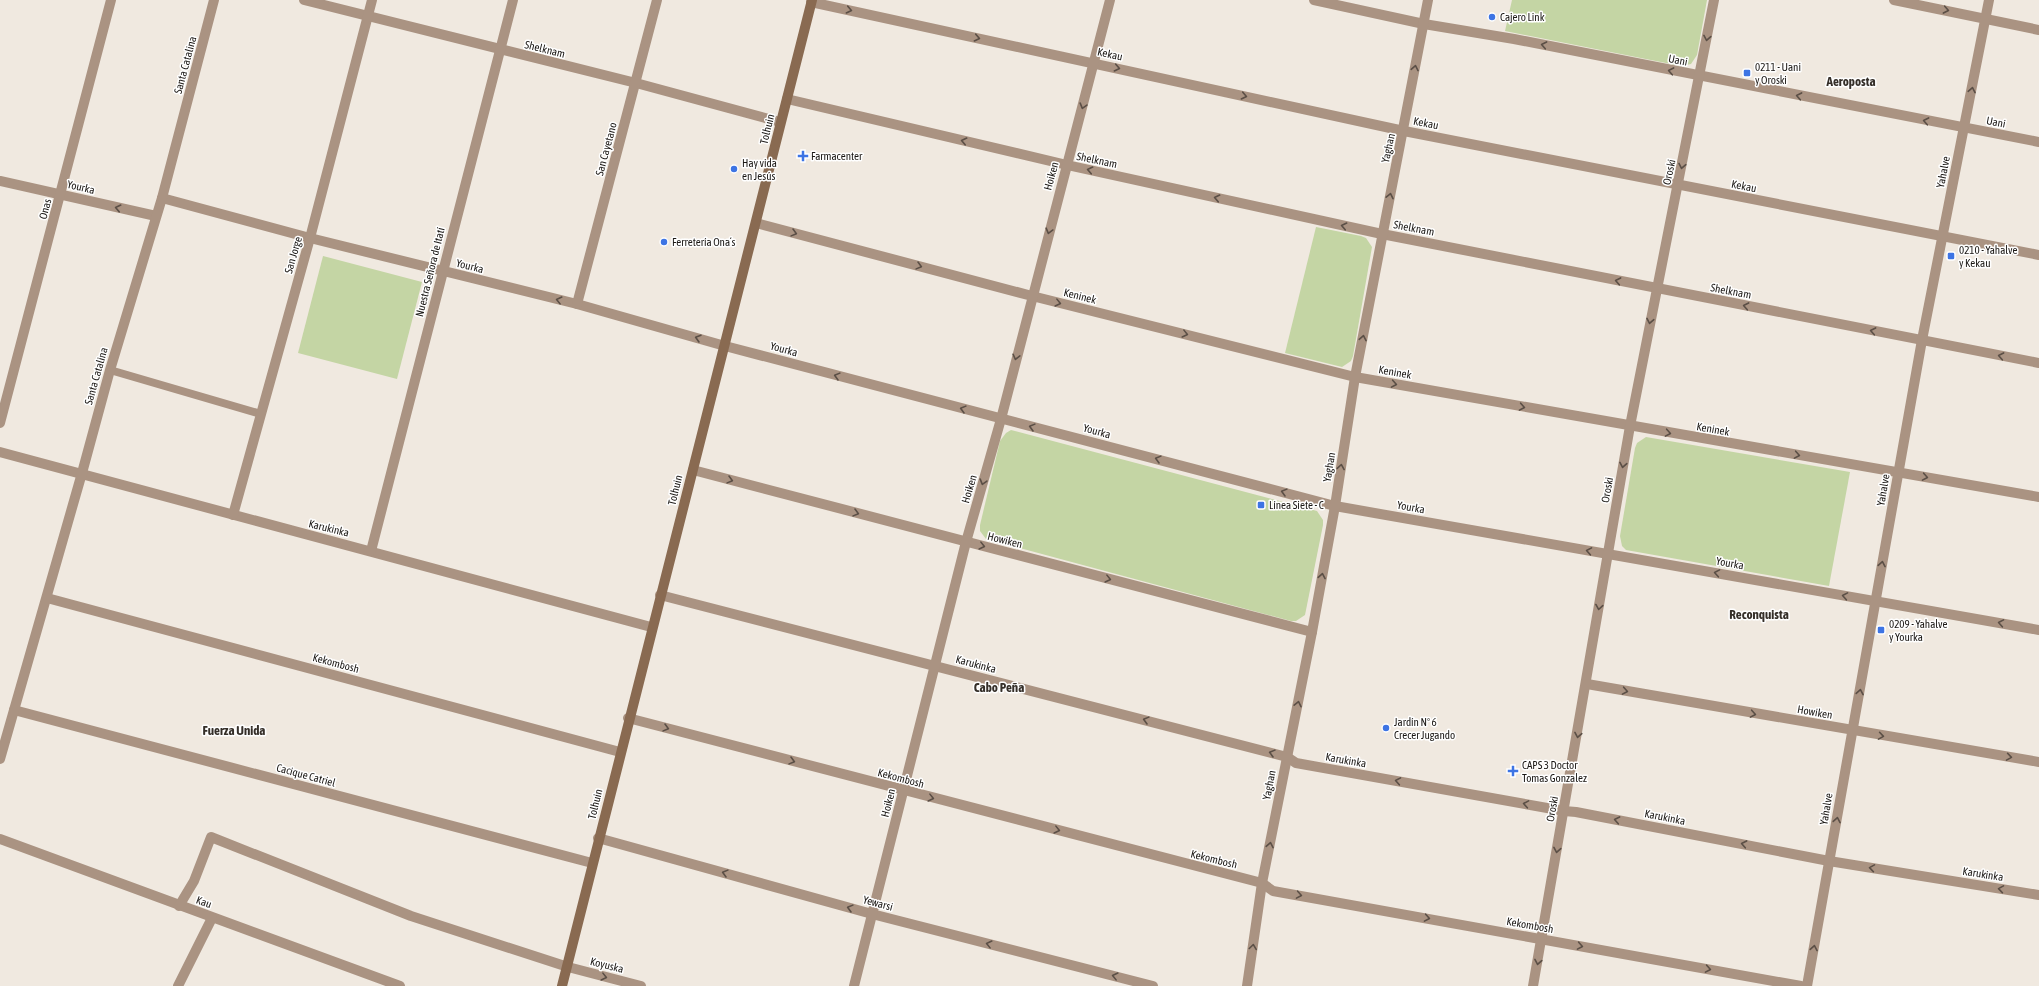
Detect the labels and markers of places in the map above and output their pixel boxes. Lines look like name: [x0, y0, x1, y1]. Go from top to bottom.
place label: Cajero Link: [1500, 11, 1545, 23]
marker: Cajero Link: [1487, 12, 1497, 22]
place label: 0211 - Uani y Oroski: [1755, 61, 1801, 86]
marker: 0211 - Uani y Oroski: [1742, 68, 1752, 78]
place label: Farmacenter: [811, 150, 863, 162]
marker: Farmacenter: [798, 151, 808, 161]
place label: Hay vida en Jesús: [742, 157, 777, 182]
marker: Hay vida en Jesús: [729, 164, 739, 174]
place label: Ferretería Ona´s: [672, 236, 736, 248]
marker: Ferretería Ona´s: [659, 237, 669, 247]
place label: 0210 - Yahalve y Kekau: [1959, 244, 2017, 269]
marker: 0210 - Yahalve y Kekau: [1946, 251, 1956, 261]
place label: Línea Siete - C: [1269, 499, 1324, 511]
marker: Línea Siete - C: [1256, 500, 1266, 510]
place label: 0209 - Yahalve y Yourka: [1889, 618, 1947, 643]
marker: 0209 - Yahalve y Yourka: [1876, 625, 1886, 635]
place label: Jardín Nº 6 Crecer Jugando: [1394, 716, 1455, 741]
marker: Jardín Nº 6 Crecer Jugando: [1381, 723, 1391, 733]
place label: CAPS 3 Doctor Tomas Gonzalez: [1522, 759, 1587, 784]
marker: CAPS 3 Doctor Tomas Gonzalez: [1507, 765, 1519, 777]

